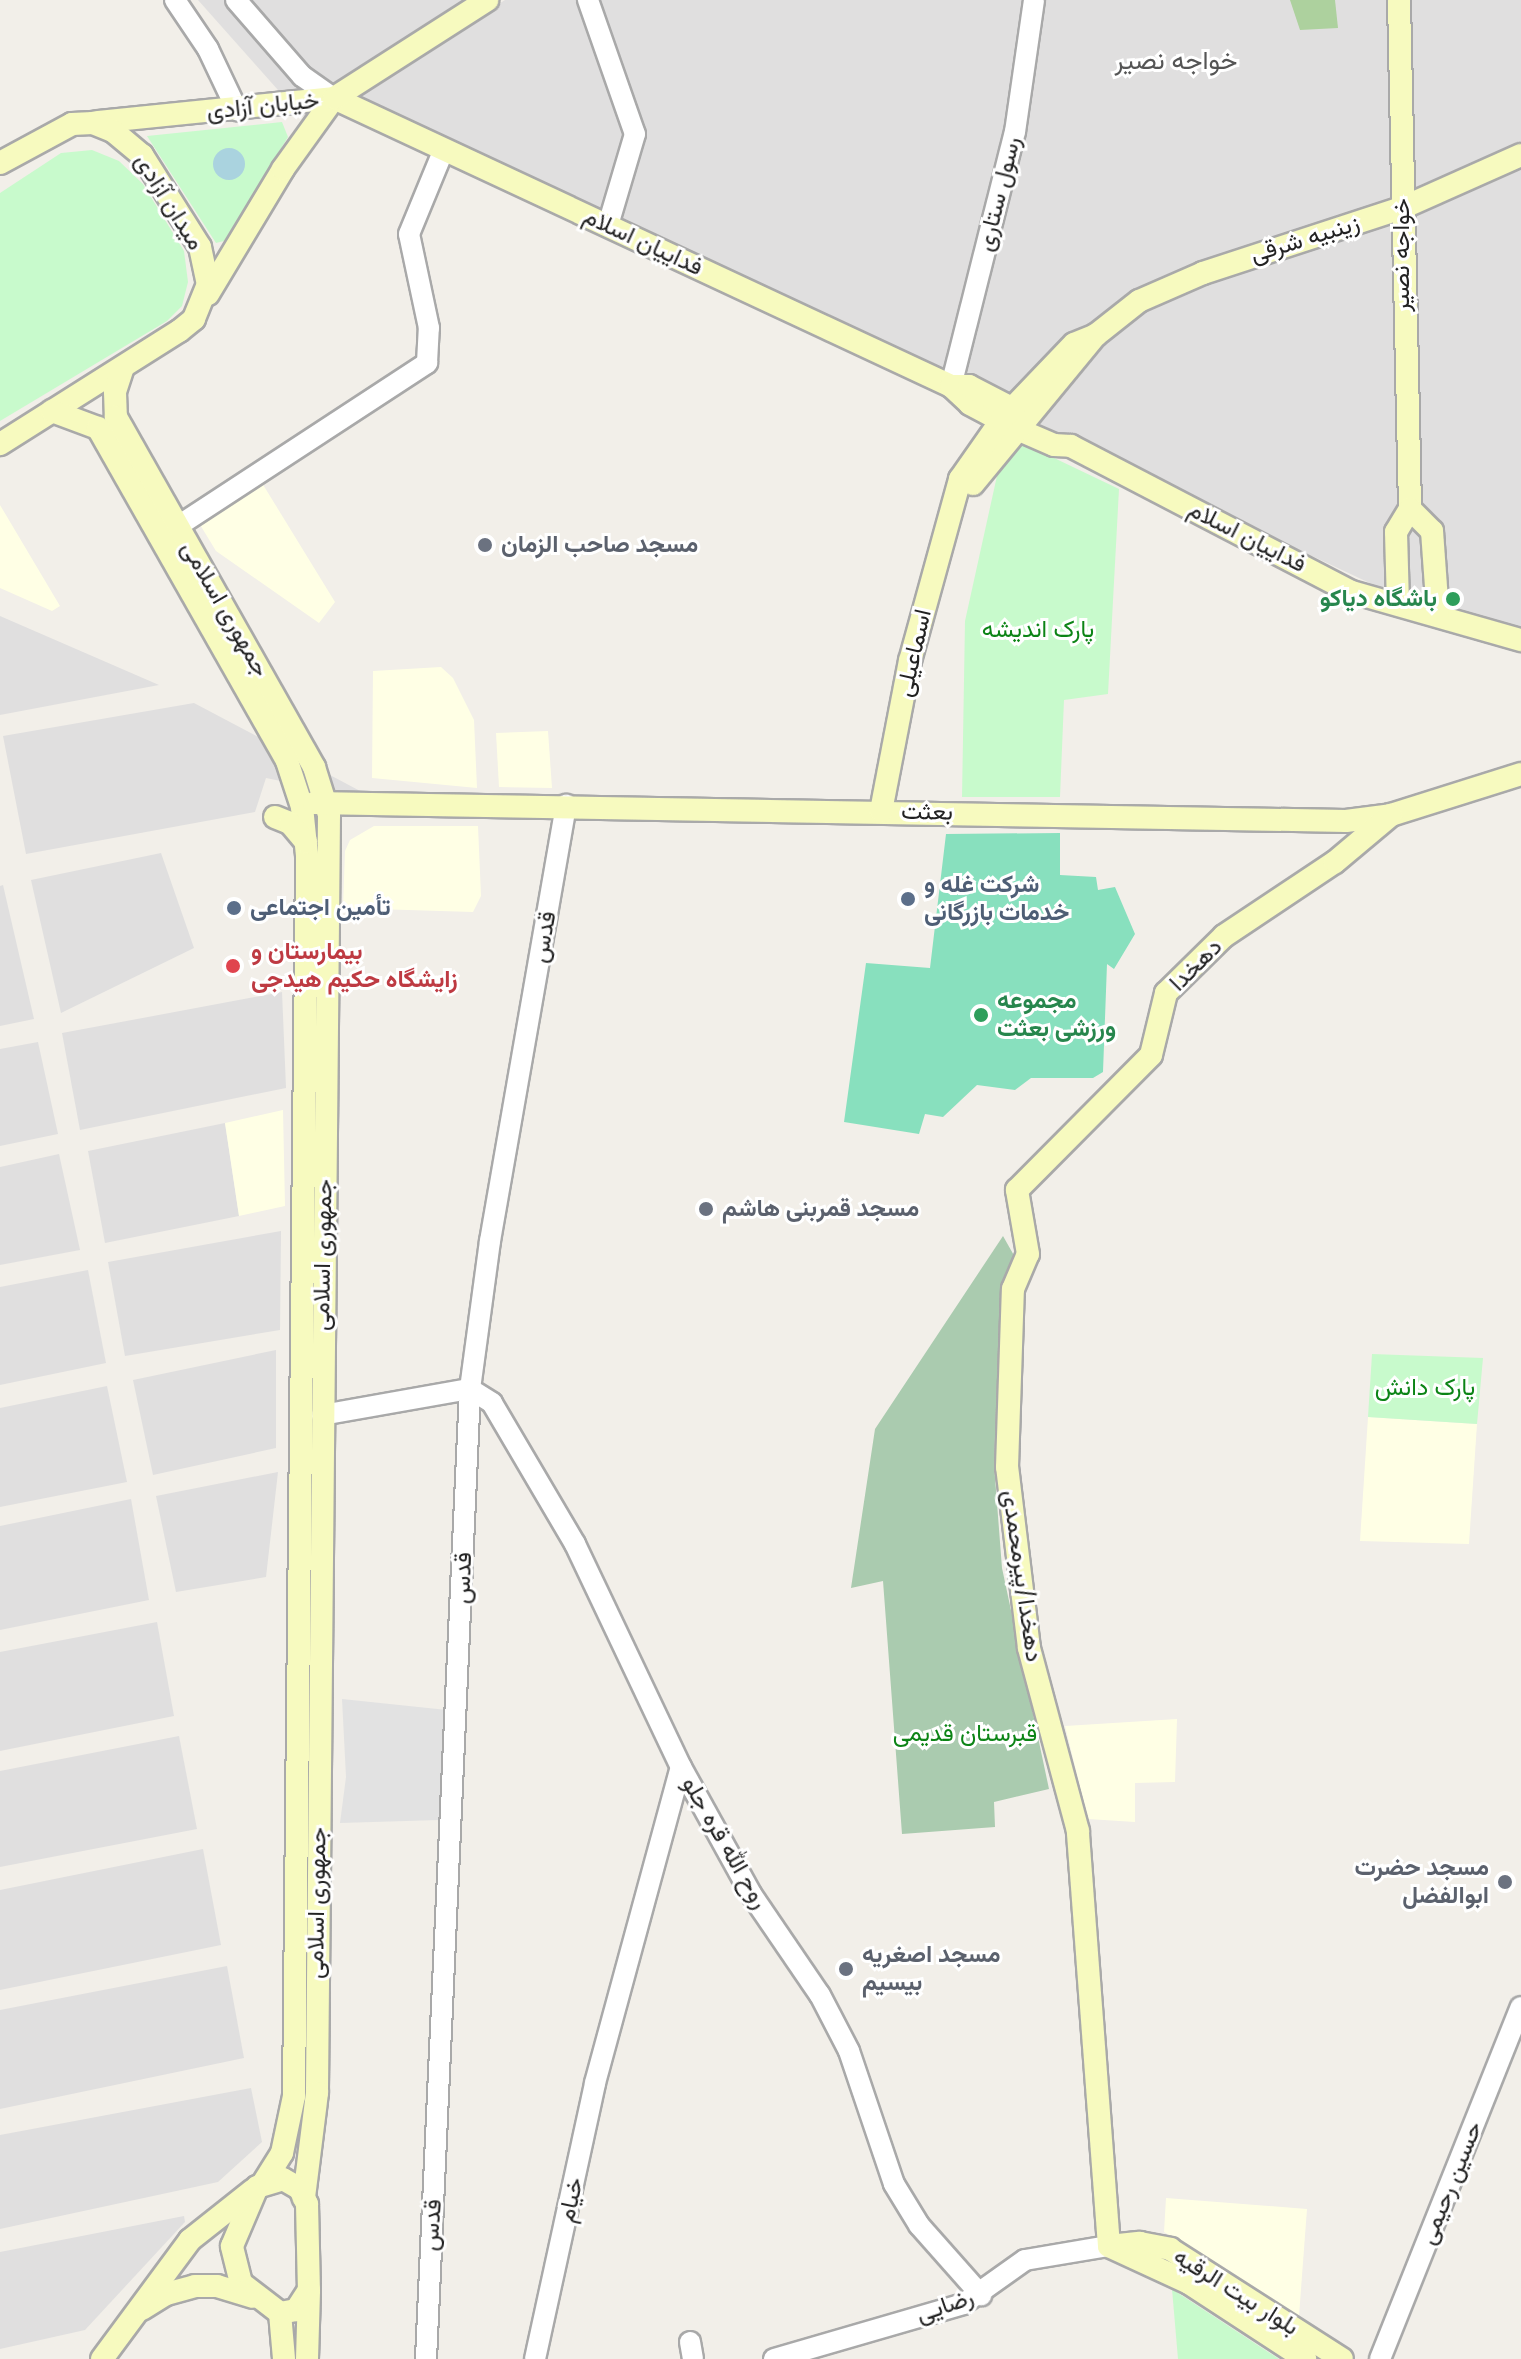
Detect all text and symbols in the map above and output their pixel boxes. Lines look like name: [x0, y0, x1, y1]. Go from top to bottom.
district label: خواجه نصیر: [1115, 45, 1237, 77]
street label: خیابان آزادی: [205, 86, 321, 126]
street label: رسول ستاری: [971, 134, 1027, 254]
street label: میدان آزادی: [128, 148, 210, 256]
street label: خواجه نصیر: [1388, 198, 1416, 312]
street label: فداییان اسلام: [579, 202, 707, 282]
street label: زینبیه شرقی: [1247, 209, 1363, 269]
street label: فداییان اسلام: [1183, 495, 1311, 579]
place label: مسجد صاحب الزمان: [501, 531, 698, 559]
street label: جمهوری اسلامی: [175, 536, 275, 682]
marker: مسجد صاحب الزمان: [476, 536, 494, 554]
place label: باشگاه دیاکو: [1320, 585, 1437, 613]
marker: باشگاه دیاکو: [1444, 590, 1462, 608]
street label: اسماعیلی: [890, 606, 938, 700]
park label: پارک اندیشه: [982, 616, 1094, 644]
street label: بعثت: [901, 797, 953, 827]
place label: شرکت غله و خدمات بازرگانی: [924, 871, 1069, 927]
marker: شرکت غله و خدمات بازرگانی: [899, 890, 917, 908]
place label: تأمین اجتماعی: [250, 894, 391, 922]
marker: تأمین اجتماعی: [225, 899, 243, 917]
street label: قدس: [525, 909, 563, 965]
street label: دهخدا: [1164, 933, 1228, 997]
place label: بيمارستان و زايشگاه حكيم هيدجی: [251, 938, 458, 994]
marker: بيمارستان و زايشگاه حكيم هيدجی: [222, 955, 244, 977]
place label: مجموعه ورزشی بعثت: [997, 987, 1116, 1043]
marker: مجموعه ورزشی بعثت: [972, 1006, 990, 1024]
street label: جمهوری اسلامی: [307, 1179, 339, 1331]
place label: مسجد قمربنی هاشم: [722, 1195, 919, 1223]
marker: مسجد قمربنی هاشم: [697, 1200, 715, 1218]
park label: پارک دانش: [1375, 1374, 1475, 1402]
street label: دهخدا/پیرمحمدی: [996, 1488, 1048, 1664]
street label: قدس: [448, 1551, 478, 1605]
park label: قبرستان قدیمى: [893, 1720, 1037, 1748]
street label: روح الله قره جلو: [676, 1772, 774, 1914]
street label: جمهوری اسلامی: [301, 1827, 333, 1979]
place label: مسجد حضرت ابوالفضل: [1355, 1854, 1489, 1910]
marker: مسجد حضرت ابوالفضل: [1496, 1873, 1514, 1891]
place label: مسجد اصغریه بیسیم: [862, 1941, 1001, 1997]
marker: مسجد اصغریه بیسیم: [837, 1960, 855, 1978]
street label: حسین رحیمی: [1413, 2117, 1489, 2249]
street label: خیام: [552, 2175, 590, 2225]
street label: قدس: [416, 2198, 448, 2252]
street label: بلوار بیت الرقیه: [1168, 2242, 1304, 2342]
street label: رضایی: [912, 2283, 978, 2329]

